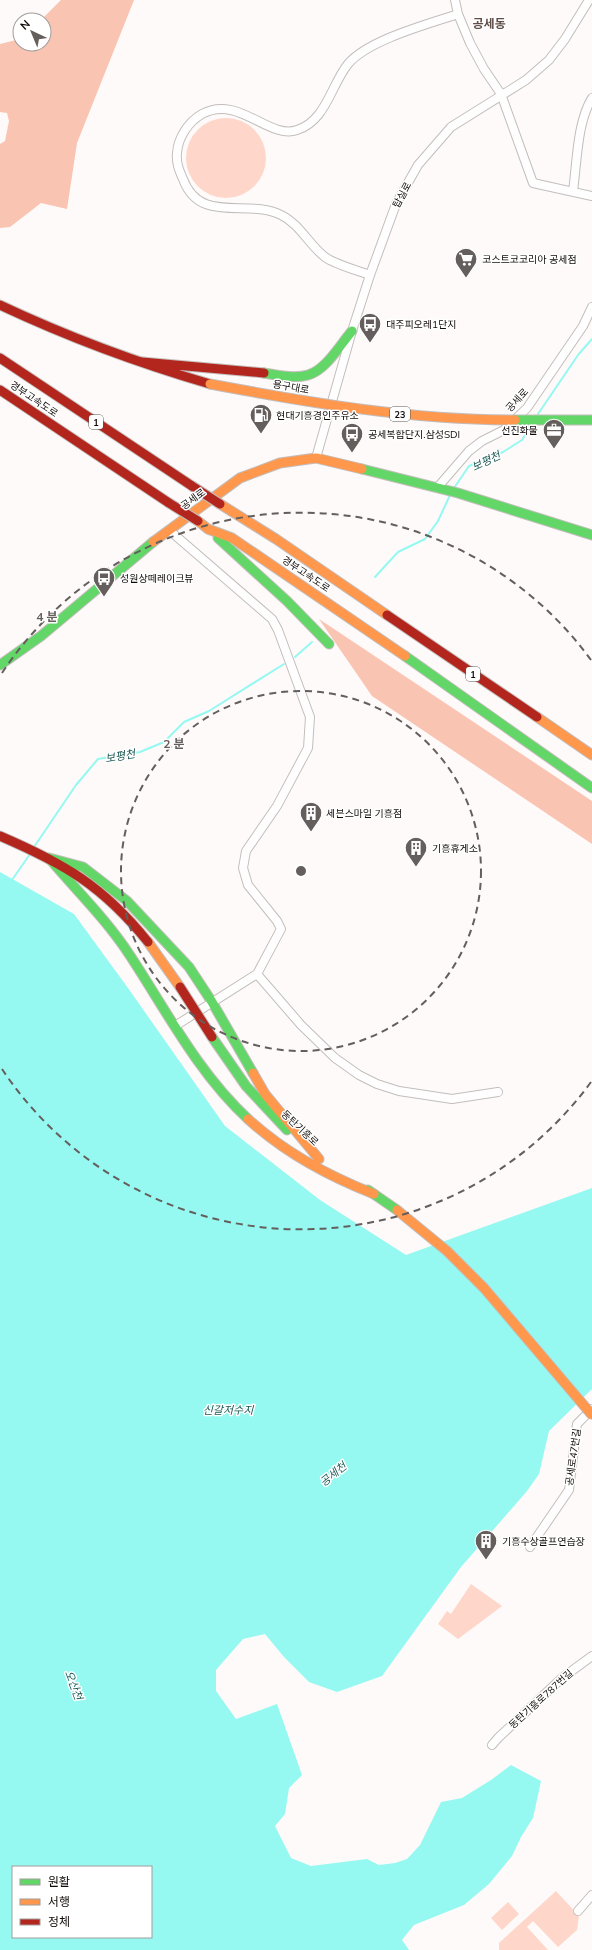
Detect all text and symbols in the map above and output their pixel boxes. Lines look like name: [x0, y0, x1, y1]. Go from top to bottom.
north arrow: [12, 12, 52, 52]
district label: 공세동: [472, 16, 506, 31]
text: N: [17, 17, 33, 33]
street label: 탑실로: [390, 180, 414, 210]
supermarket icon: 코스트코코리아 공세점: [453, 246, 479, 279]
place label: 코스트코코리아 공세점: [482, 253, 577, 266]
bus stop icon: 대주피오레1단지: [357, 311, 383, 344]
place label: 대주피오레1단지: [386, 318, 456, 331]
street label: 용구대로: [272, 377, 310, 397]
street label: 경부고속도로: [7, 378, 61, 420]
street label: 공세로: [503, 385, 531, 415]
fuel station icon: 현대기흥경인주유소: [248, 402, 274, 435]
road number: 23: [390, 407, 410, 421]
place label: 현대기흥경인주유소: [276, 409, 359, 422]
road number: 1: [89, 415, 103, 429]
office icon: 선진화물: [541, 417, 567, 450]
bus stop icon: 공세복합단지.삼성SDI: [339, 421, 365, 454]
place label: 선진화물: [501, 424, 538, 437]
place label: 공세복합단지.삼성SDI: [368, 428, 460, 441]
water label: 보평천: [469, 447, 504, 474]
street label: 공세로: [178, 486, 208, 512]
street label: 경부고속도로: [279, 553, 333, 595]
bus stop icon: 성원상떼레이크뷰: [91, 565, 117, 598]
place label: 성원상떼레이크뷰: [120, 572, 194, 585]
text: 4 분: [36, 609, 58, 624]
road number: 1: [466, 667, 480, 681]
text: 2 분: [163, 736, 185, 751]
water label: 보평천: [104, 746, 138, 766]
building icon: 세븐스마일 기흥점: [298, 800, 324, 833]
place label: 세븐스마일 기흥점: [326, 807, 402, 820]
building icon: 기흥휴게소: [403, 835, 429, 868]
place label: 기흥휴게소: [432, 842, 478, 855]
centre of rings: [294, 864, 308, 878]
street label: 동탄기흥로: [279, 1108, 321, 1148]
water label: 신갈저수지: [203, 1403, 254, 1417]
street label: 공세로47번길: [563, 1427, 583, 1487]
water label: 공세천: [317, 1458, 351, 1489]
building icon: 기흥수상골프연습장: [473, 1528, 499, 1561]
place label: 기흥수상골프연습장: [502, 1535, 585, 1548]
street label: 동탄기흥로787번길: [506, 1667, 576, 1731]
water label: 오산천: [62, 1668, 87, 1703]
legend: [12, 1866, 152, 1938]
text: 원활: [48, 1874, 70, 1889]
text: 서행: [48, 1894, 70, 1909]
text: 정체: [48, 1914, 70, 1929]

